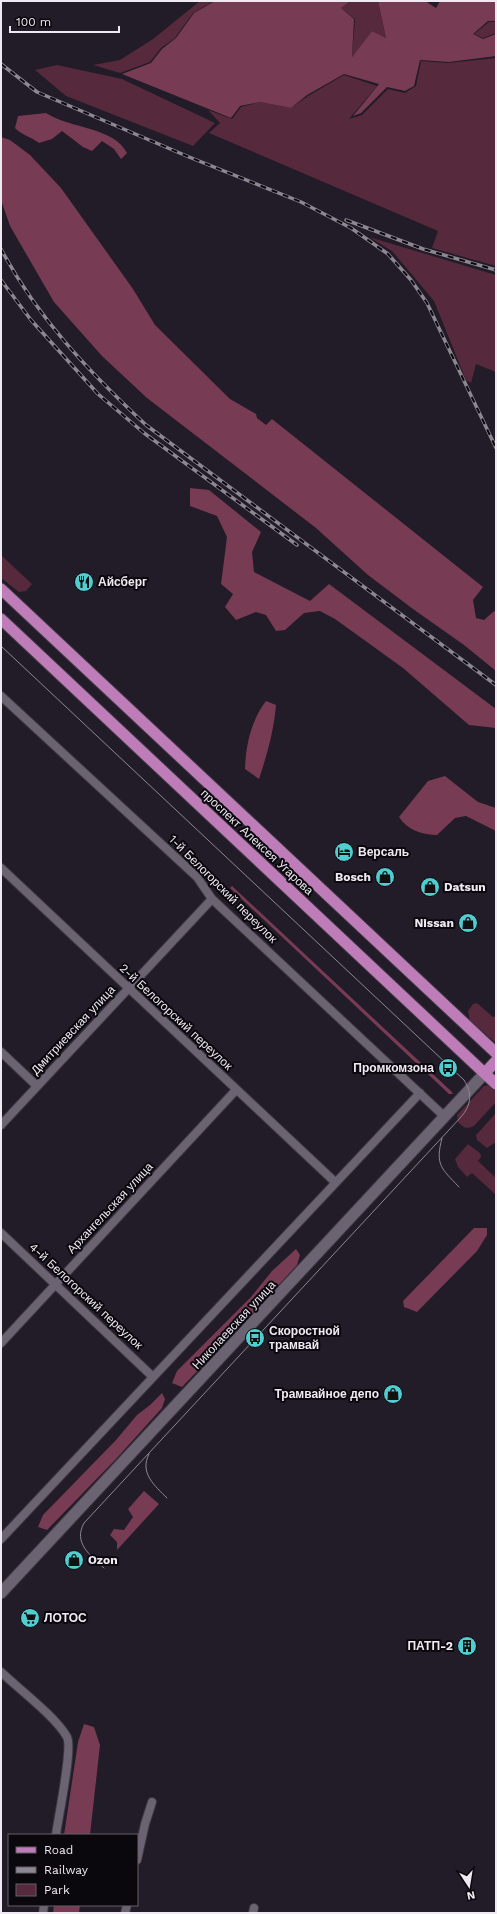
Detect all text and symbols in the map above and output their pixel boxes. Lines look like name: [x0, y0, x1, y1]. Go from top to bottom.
scale bar: [10, 8, 119, 34]
text: 100 m: [16, 15, 51, 29]
restaurant icon: Айсберг: [73, 571, 95, 593]
place label: Айсберг: [98, 575, 147, 589]
street label: проспект Алексея Угарова: [198, 786, 316, 898]
street label: 1-й Белогорский переулок: [166, 832, 280, 946]
hotel icon: Версаль: [333, 841, 355, 863]
place label: Версаль: [358, 845, 409, 859]
shop icon: Bosch: [374, 866, 396, 888]
place label: Bosch: [335, 870, 371, 884]
shop icon: Datsun: [419, 876, 441, 898]
place label: Datsun: [444, 880, 486, 894]
shop icon: Nissan: [457, 912, 479, 934]
place label: Nissan: [414, 916, 454, 930]
street label: 2-й Белогорский переулок: [117, 961, 236, 1073]
street label: Дмитриевская улица: [28, 982, 118, 1077]
bus stop icon: Промкомзона: [437, 1057, 459, 1079]
place label: Промкомзона: [353, 1061, 434, 1075]
street label: Архангельская улица: [64, 1159, 156, 1256]
street label: 4-й Белогорский переулок: [27, 1240, 146, 1353]
street label: Николаевская улица: [189, 1278, 279, 1372]
place label: Скоростной трамвай: [269, 1324, 340, 1352]
bus stop icon: Скоростной трамвай: [244, 1327, 266, 1349]
shop icon: Трамвайное депо: [382, 1383, 404, 1405]
place label: Трамвайное депо: [274, 1387, 379, 1401]
shop icon: Ozon: [63, 1549, 85, 1571]
place label: Ozon: [88, 1553, 118, 1567]
supermarket icon: ЛОТОС: [19, 1607, 41, 1629]
place label: ЛОТОС: [44, 1611, 87, 1625]
building icon: ПАТП-2: [456, 1635, 478, 1657]
place label: ПАТП-2: [407, 1639, 453, 1653]
legend: [8, 1834, 138, 1906]
text: Road: [44, 1843, 73, 1857]
text: Railway: [44, 1863, 89, 1877]
north arrow: [449, 1866, 489, 1906]
text: Park: [44, 1883, 70, 1897]
text: N: [466, 1888, 476, 1902]

